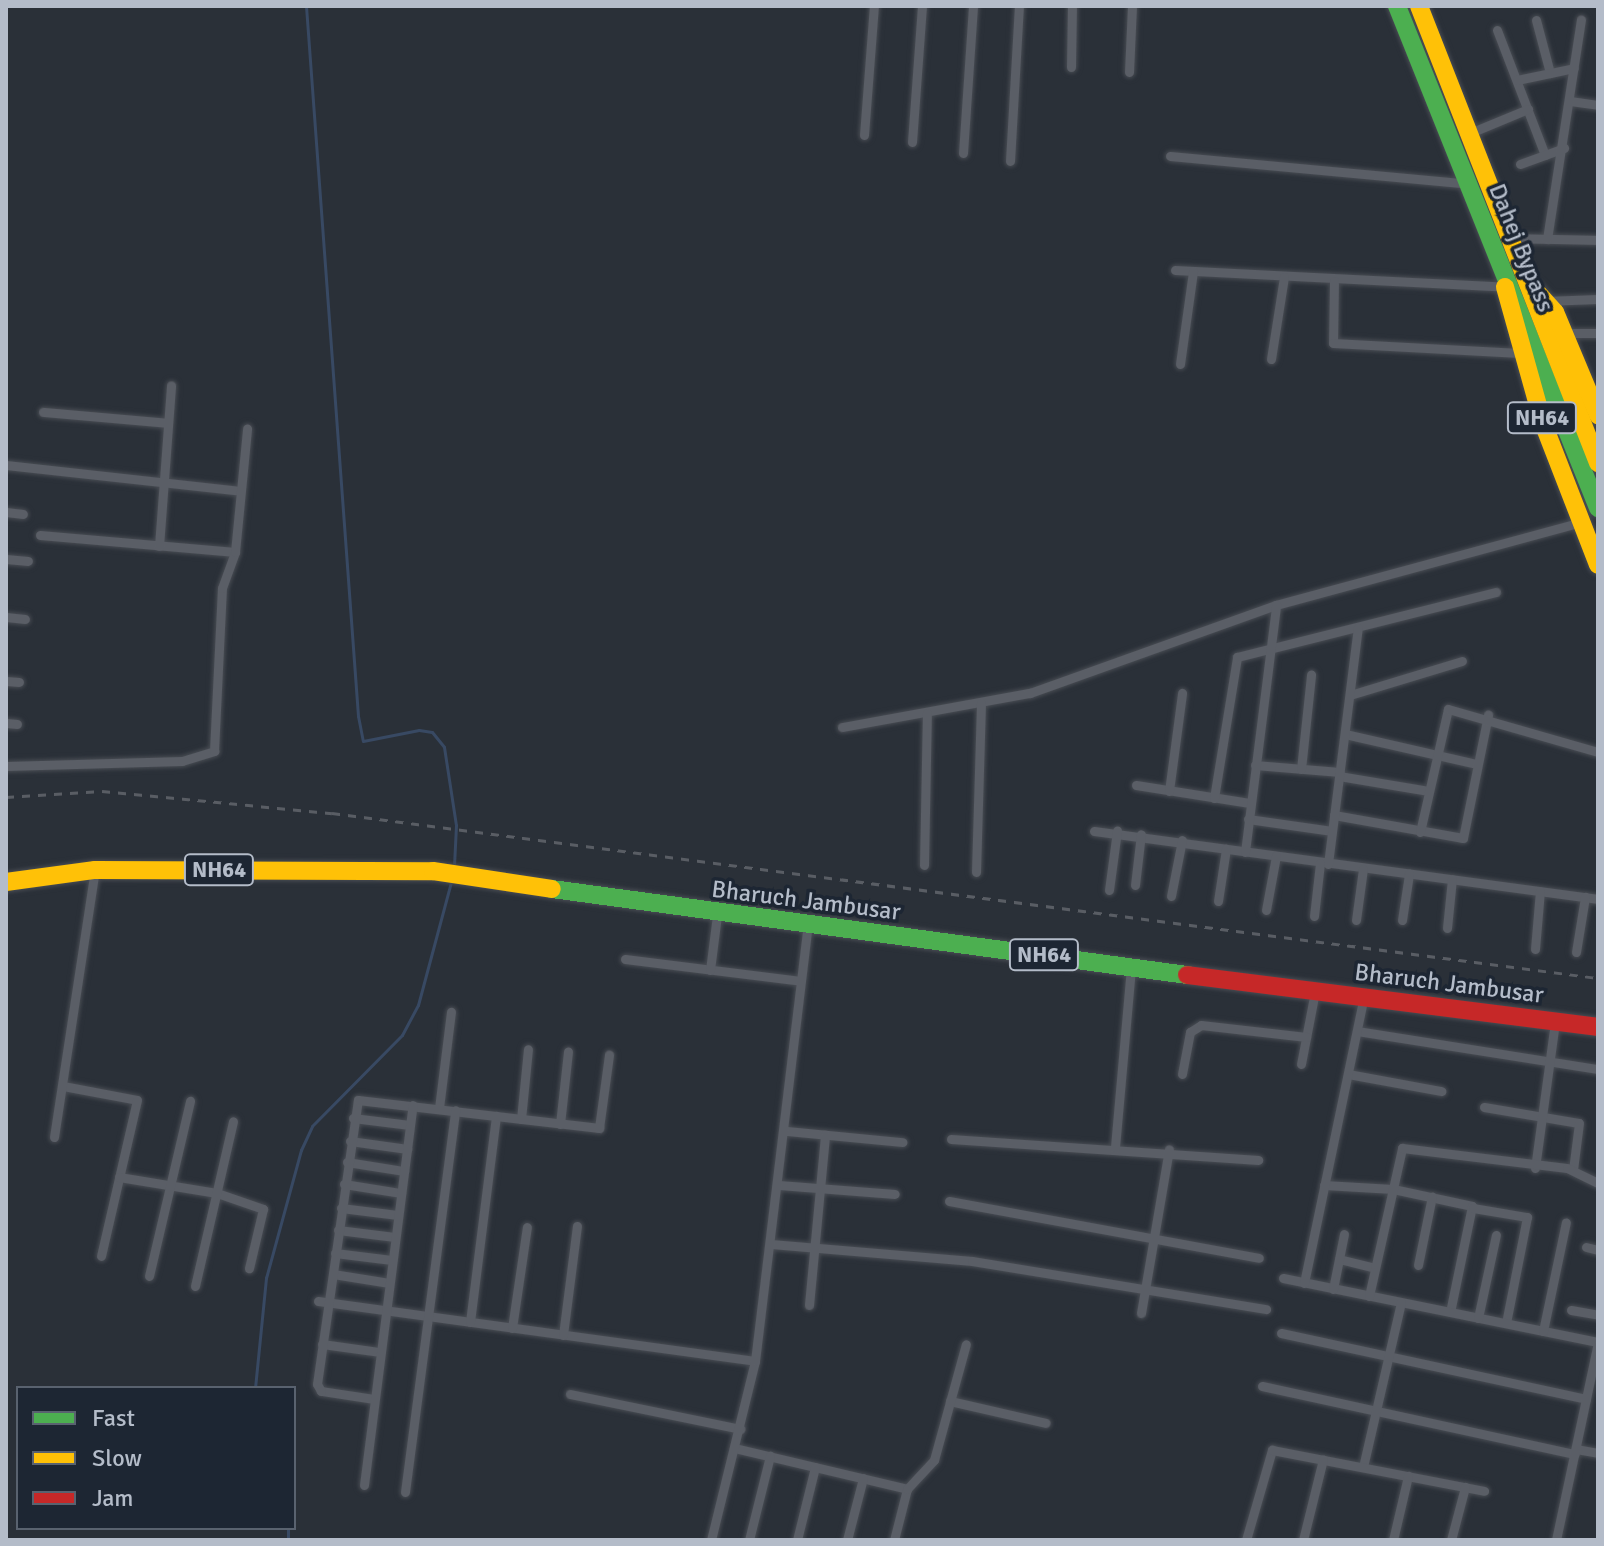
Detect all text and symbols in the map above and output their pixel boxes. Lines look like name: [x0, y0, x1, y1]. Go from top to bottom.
street label: Dahej Bypass: [1482, 180, 1560, 316]
road number: NH64: [1506, 400, 1578, 436]
road number: NH64: [183, 852, 255, 888]
street label: Bharuch Jambusar: [710, 875, 902, 927]
road number: NH64: [1008, 937, 1080, 973]
street label: Bharuch Jambusar: [1353, 958, 1545, 1010]
legend: [16, 1386, 296, 1530]
text: Fast: [92, 1403, 135, 1433]
text: Slow: [92, 1443, 142, 1473]
text: Jam: [92, 1483, 133, 1513]

